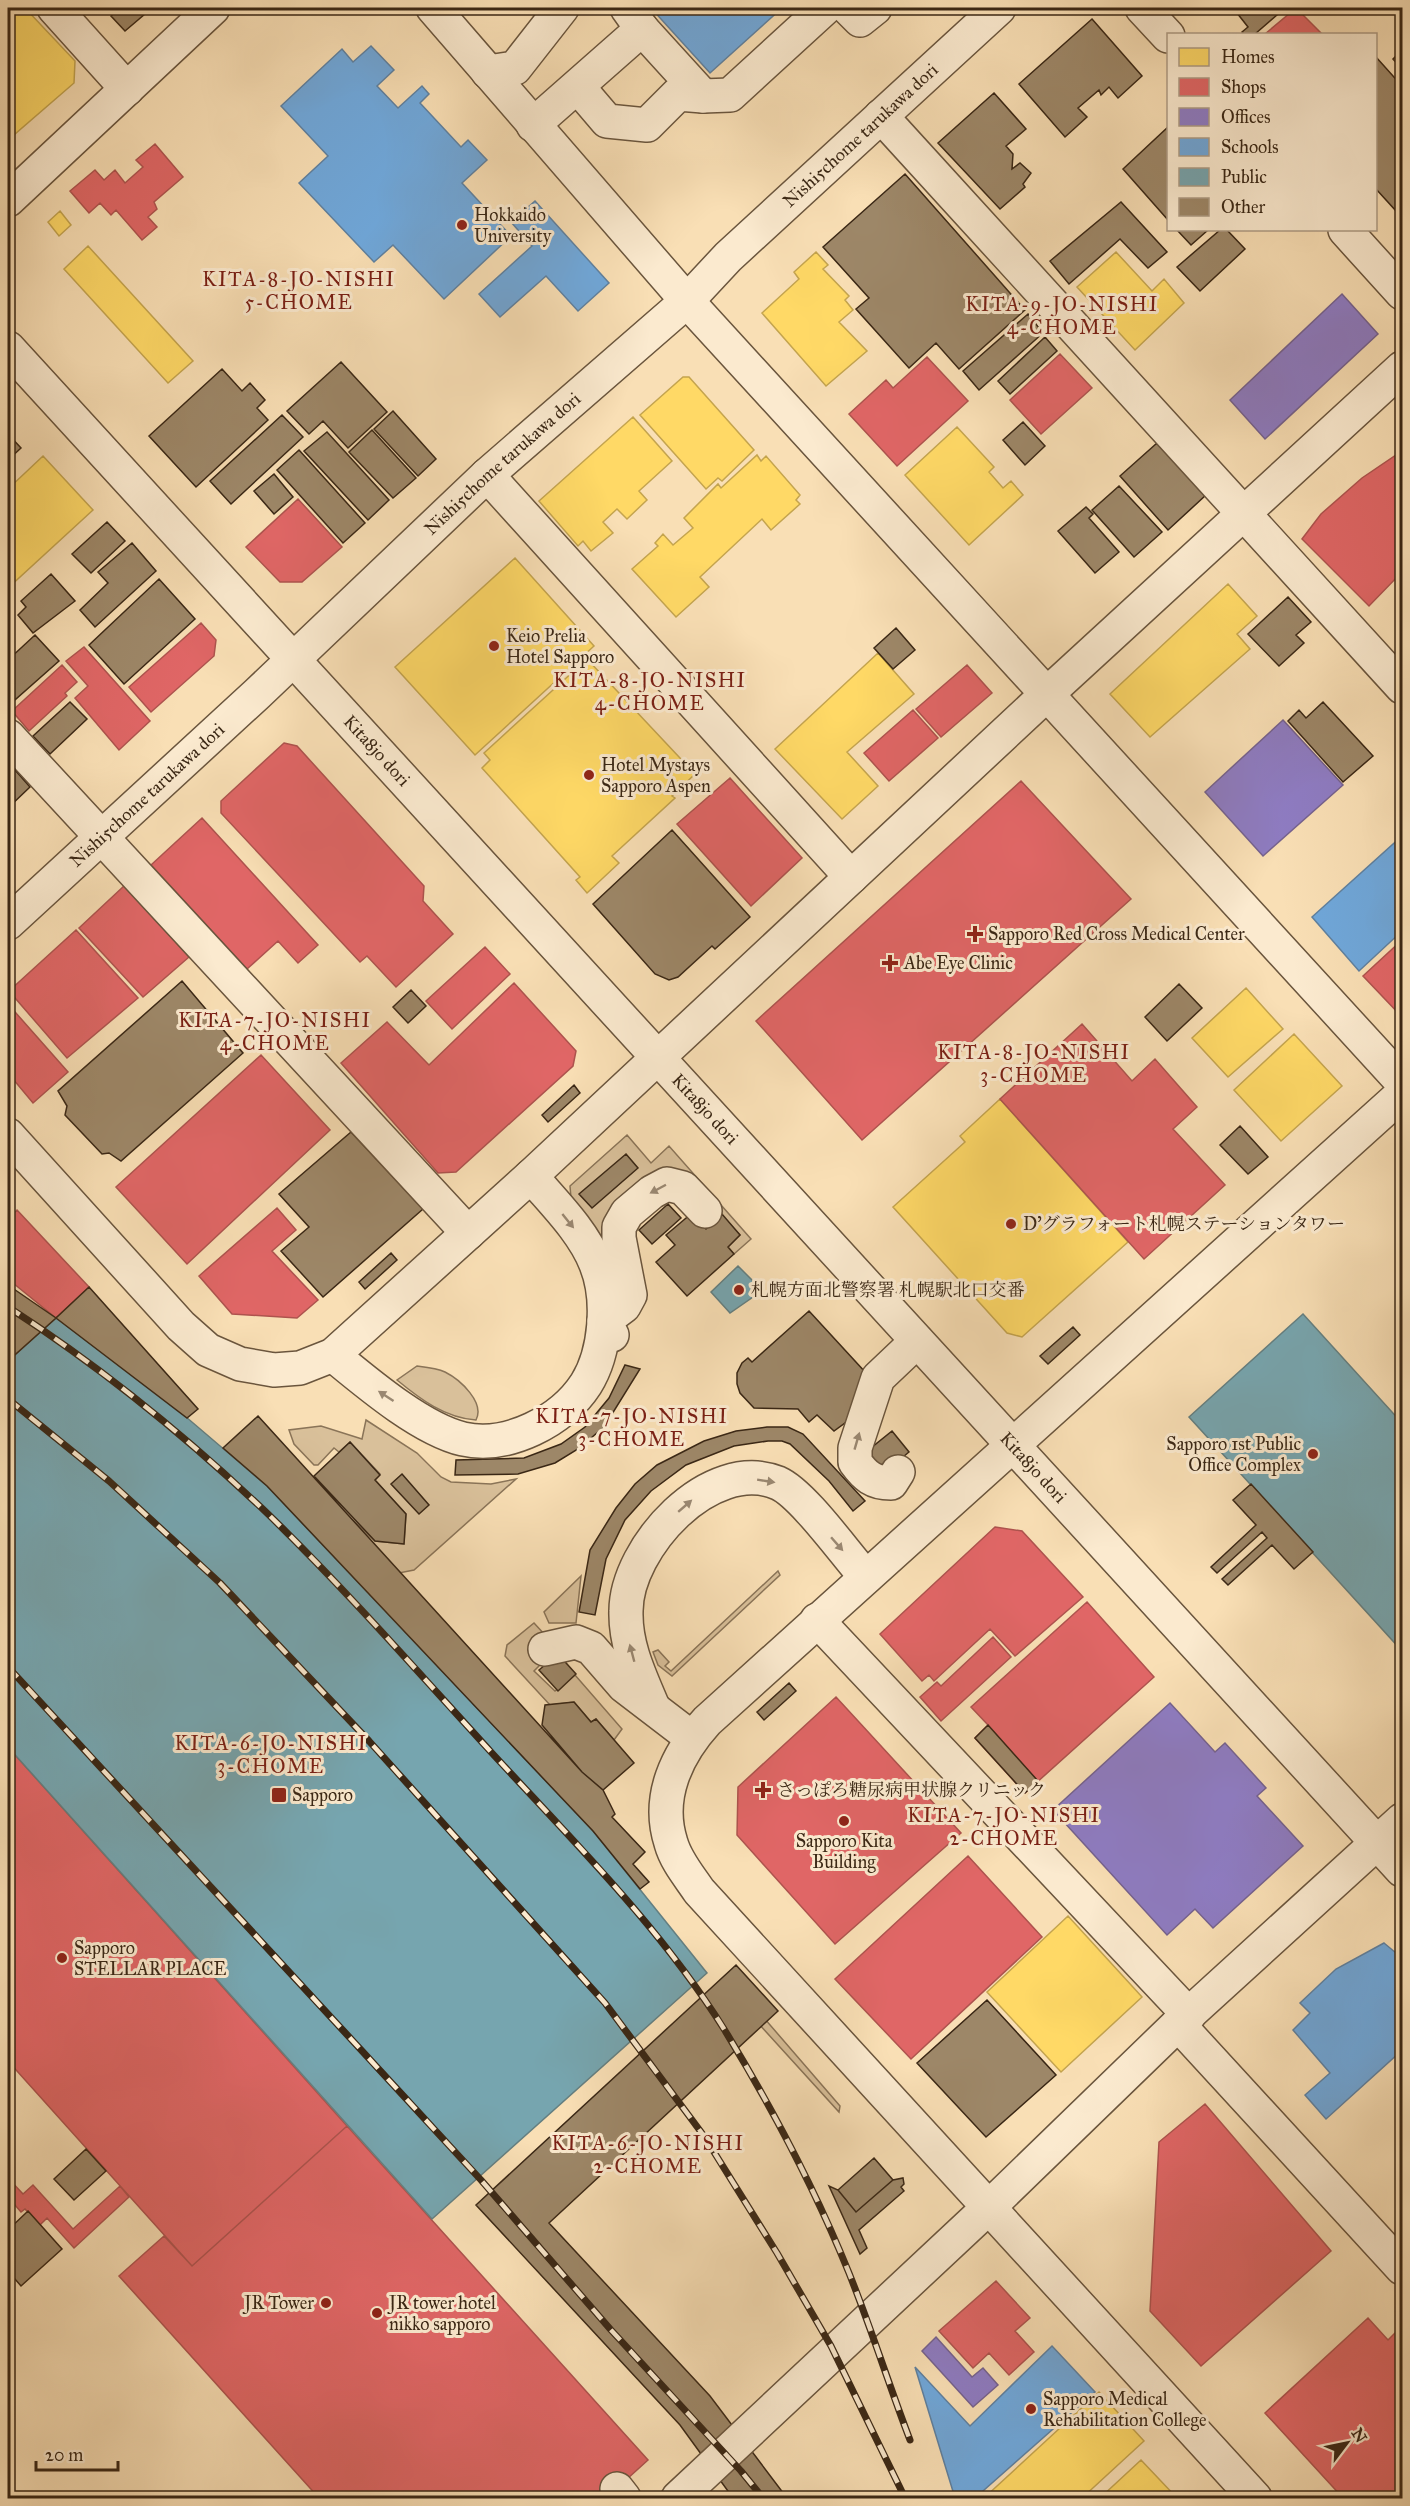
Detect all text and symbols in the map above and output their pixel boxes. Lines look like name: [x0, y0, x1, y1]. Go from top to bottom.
legend: [1167, 33, 1377, 231]
text: Homes: [1221, 46, 1275, 68]
street label: Nishi5chome tarukawa dori: [778, 59, 943, 212]
text: Shops: [1221, 76, 1266, 98]
text: Offices: [1221, 106, 1271, 128]
text: Schools: [1221, 136, 1279, 158]
text: Public: [1221, 166, 1267, 188]
text: Other: [1221, 196, 1266, 218]
place label: Hokkaido University: [474, 204, 552, 247]
marker: Hokkaido University: [455, 218, 469, 232]
district label: KITA-8-JO-NISHI 5-CHOME: [202, 267, 396, 314]
district label: KITA-9-JO-NISHI 4-CHOME: [965, 292, 1159, 339]
street label: Nishi5chome tarukawa dori: [420, 388, 585, 540]
place label: Keio Prelia Hotel Sapporo: [506, 625, 614, 668]
marker: Keio Prelia Hotel Sapporo: [487, 639, 501, 653]
district label: KITA-8-JO-NISHI 4-CHOME: [553, 668, 747, 715]
street label: Kita8jo dori: [339, 711, 415, 791]
street label: Nishi5chome tarukawa dori: [65, 718, 229, 872]
place label: Hotel Mystays Sapporo Aspen: [601, 754, 711, 797]
marker: Hotel Mystays Sapporo Aspen: [582, 768, 596, 782]
place label: Sapporo Red Cross Medical Center: [988, 923, 1245, 945]
marker: Sapporo Red Cross Medical Center: [966, 925, 984, 943]
place label: Abe Eye Clinic: [903, 952, 1013, 974]
marker: Abe Eye Clinic: [881, 954, 899, 972]
district label: KITA-7-JO-NISHI 4-CHOME: [178, 1008, 372, 1055]
district label: KITA-8-JO-NISHI 3-CHOME: [937, 1040, 1131, 1087]
street label: Kita8jo dori: [667, 1069, 743, 1149]
one-way arrow: [649, 1184, 666, 1194]
place label: D'グラフォート札幌ステーションタワー: [1023, 1213, 1345, 1235]
one-way arrow: [562, 1214, 574, 1229]
marker: D'グラフォート札幌ステーションタワー: [1004, 1217, 1018, 1231]
place label: 札幌方面北警察署 札幌駅北口交番: [751, 1279, 1025, 1301]
marker: 札幌方面北警察署 札幌駅北口交番: [732, 1283, 746, 1297]
one-way arrow: [378, 1391, 394, 1402]
district label: KITA-7-JO-NISHI 3-CHOME: [535, 1404, 729, 1451]
street label: Kita8jo dori: [995, 1427, 1071, 1508]
one-way arrow: [853, 1432, 863, 1450]
place label: Sapporo 1st Public Office Complex: [1166, 1433, 1301, 1476]
marker: Sapporo 1st Public Office Complex: [1306, 1447, 1320, 1461]
one-way arrow: [757, 1477, 776, 1486]
one-way arrow: [677, 1500, 692, 1513]
one-way arrow: [830, 1536, 843, 1551]
one-way arrow: [626, 1644, 636, 1662]
district label: KITA-6-JO-NISHI 3-CHOME: [175, 1731, 367, 1778]
place label: さっぽろ糖尿病甲状腺クリニック: [777, 1779, 1046, 1801]
marker: さっぽろ糖尿病甲状腺クリニック: [754, 1781, 772, 1799]
place label: Sapporo: [292, 1784, 353, 1806]
marker: Sapporo: [270, 1786, 288, 1804]
district label: KITA-7-JO-NISHI 2-CHOME: [907, 1803, 1101, 1850]
marker: Sapporo Kita Building: [837, 1814, 851, 1828]
place label: Sapporo Kita Building: [796, 1830, 893, 1874]
place label: Sapporo STELLAR PLACE: [74, 1937, 226, 1980]
marker: Sapporo STELLAR PLACE: [55, 1951, 69, 1965]
district label: KITA-6-JO-NISHI 2-CHOME: [552, 2131, 744, 2178]
place label: JR Tower: [242, 2292, 314, 2315]
place label: JR tower hotel nikko sapporo: [387, 2292, 496, 2335]
marker: JR Tower: [319, 2296, 333, 2310]
marker: JR tower hotel nikko sapporo: [370, 2306, 384, 2320]
place label: Sapporo Medical Rehabilitation College: [1043, 2388, 1206, 2432]
marker: Sapporo Medical Rehabilitation College: [1024, 2402, 1038, 2416]
north arrow: [1317, 2413, 1377, 2473]
text: N: [1348, 2425, 1371, 2446]
scale bar: [36, 2434, 118, 2472]
text: 20 m: [45, 2444, 83, 2466]

